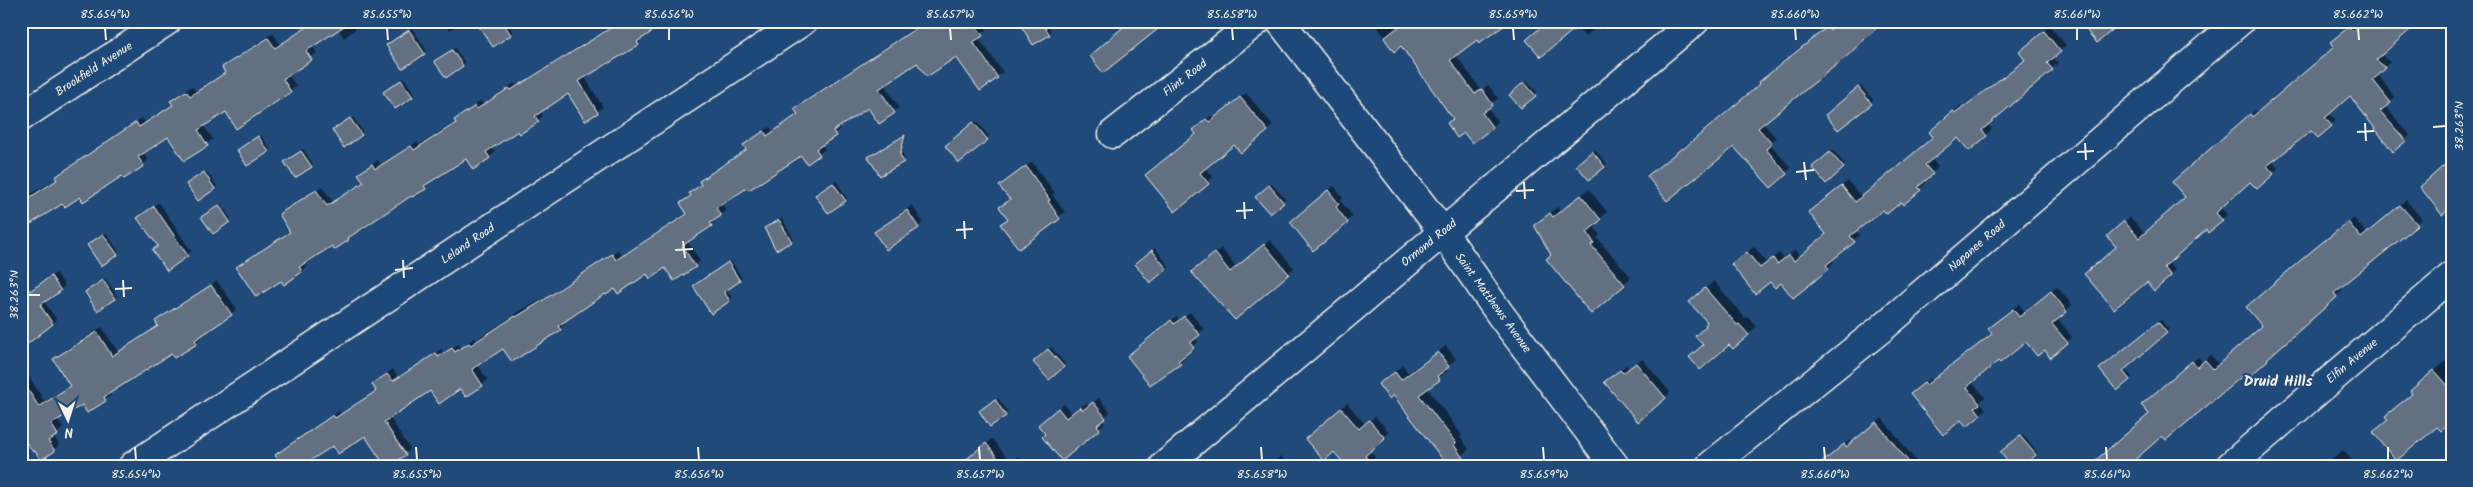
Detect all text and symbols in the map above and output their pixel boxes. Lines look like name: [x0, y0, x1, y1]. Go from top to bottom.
text: 85.654°W: [80, 5, 130, 24]
text: 85.655°W: [362, 5, 412, 24]
text: 85.656°W: [644, 5, 694, 24]
text: 85.657°W: [926, 5, 974, 24]
text: 85.658°W: [1207, 5, 1257, 24]
text: 85.659°W: [1489, 5, 1537, 24]
text: 85.660°W: [1770, 5, 1820, 24]
text: 85.661°W: [2053, 5, 2101, 24]
text: 85.662°W: [2333, 5, 2383, 24]
street label: Brookfield Avenue: [52, 36, 137, 101]
street label: Flint Road: [1159, 54, 1212, 101]
text: 38.263°N: [2450, 101, 2469, 151]
street label: Ormond Road: [1397, 214, 1462, 272]
street label: Napanee Road: [1944, 215, 2011, 277]
street label: Leland Road: [437, 218, 500, 269]
street label: Saint Matthews Avenue: [1450, 249, 1536, 358]
text: 38.263°N: [5, 270, 24, 320]
street label: Elfin Avenue: [2322, 333, 2383, 388]
district label: Druid Hills: [2243, 370, 2313, 394]
north arrow: [42, 394, 92, 444]
text: N: [64, 421, 74, 443]
text: 85.654°W: [111, 465, 161, 484]
text: 85.655°W: [392, 465, 442, 484]
text: 85.656°W: [674, 465, 724, 484]
text: 85.657°W: [956, 465, 1004, 484]
text: 85.658°W: [1237, 465, 1287, 484]
text: 85.659°W: [1520, 465, 1568, 484]
text: 85.660°W: [1800, 465, 1850, 484]
text: 85.661°W: [2083, 465, 2131, 484]
text: 85.662°W: [2363, 465, 2413, 484]

